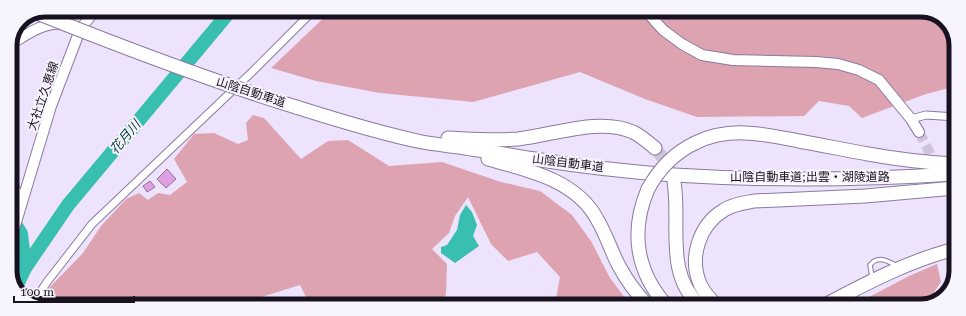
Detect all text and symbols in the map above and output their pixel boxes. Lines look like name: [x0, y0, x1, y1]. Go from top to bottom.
street label: 大社立久恵線: [25, 60, 61, 132]
street label: 山陰自動車道: [215, 74, 287, 110]
water label: 花月川: [107, 116, 145, 157]
street label: 山陰自動車道: [531, 152, 605, 174]
street label: 山陰自動車道;出雲・湖陵道路: [730, 170, 890, 184]
scale bar: [14, 278, 134, 304]
text: 100 m: [20, 285, 54, 299]

